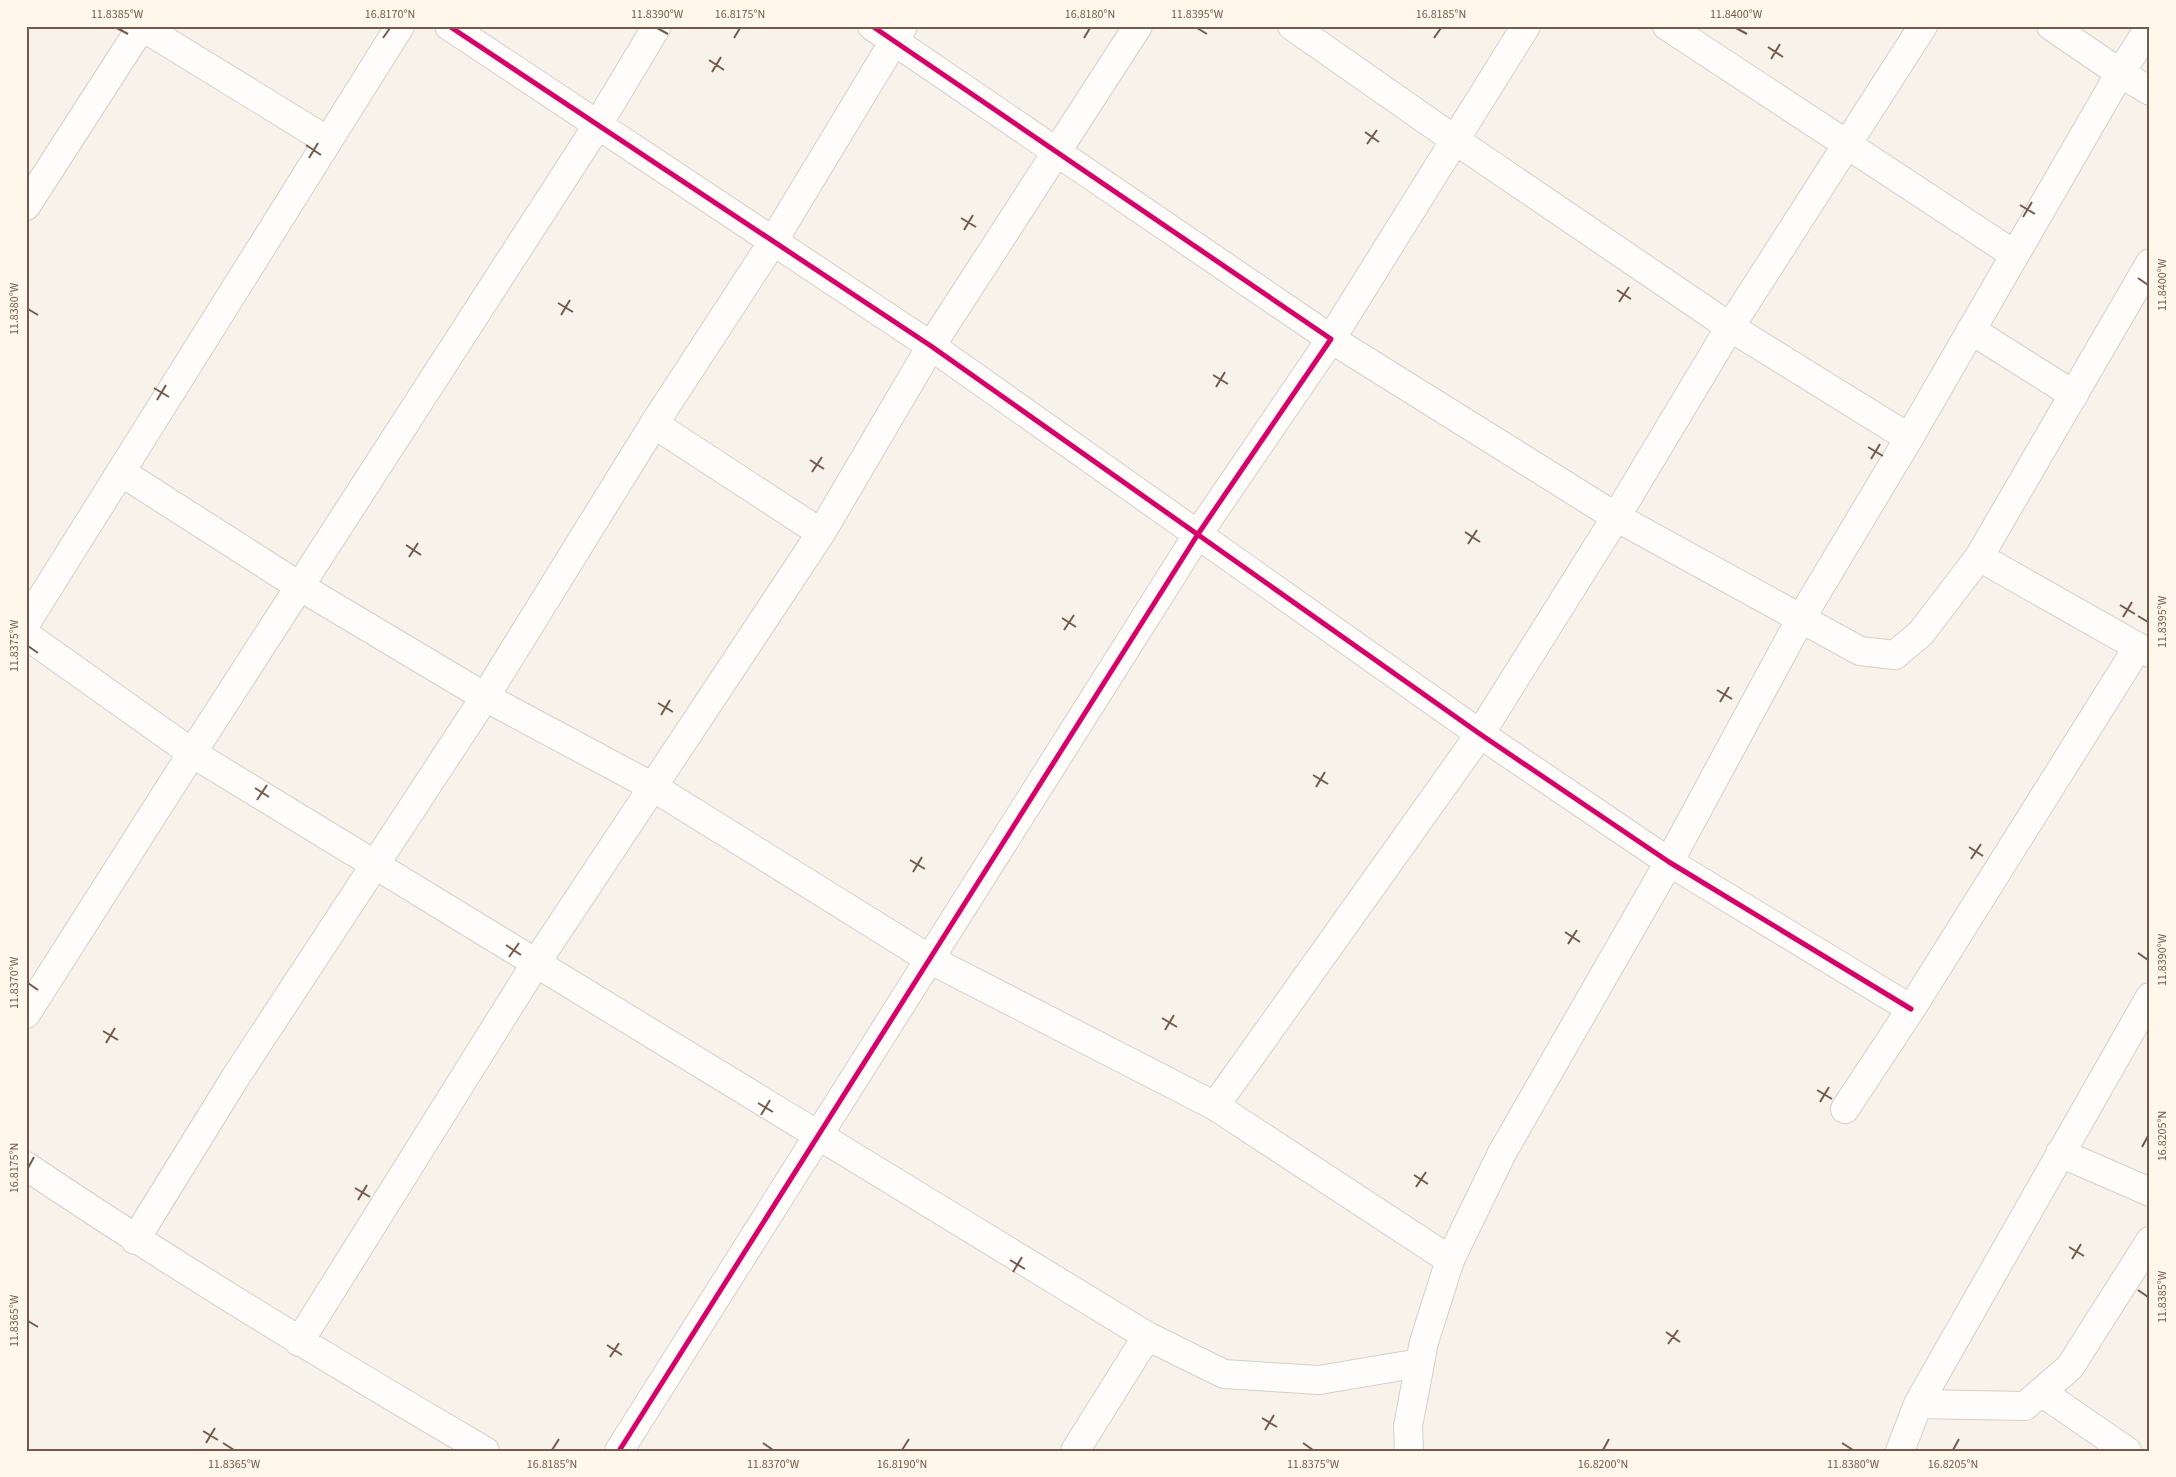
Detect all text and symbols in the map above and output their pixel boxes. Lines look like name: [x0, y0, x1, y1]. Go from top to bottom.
text: 11.8385°W: [91, 6, 144, 23]
text: 16.8170°N: [365, 6, 415, 23]
text: 11.8390°W: [631, 6, 684, 23]
text: 16.8175°N: [715, 6, 765, 23]
text: 16.8180°N: [1065, 6, 1115, 23]
text: 11.8395°W: [1171, 6, 1224, 23]
text: 16.8185°N: [1416, 6, 1466, 23]
text: 11.8400°W: [1710, 6, 1763, 23]
text: 11.8400°W: [2154, 258, 2171, 311]
text: 11.8380°W: [6, 282, 23, 335]
text: 11.8395°W: [2154, 595, 2171, 648]
text: 11.8375°W: [6, 619, 23, 672]
text: 11.8390°W: [2154, 933, 2171, 986]
text: 11.8370°W: [6, 956, 23, 1009]
text: 16.8205°N: [2154, 1111, 2171, 1161]
text: 16.8175°N: [6, 1143, 23, 1193]
text: 11.8385°W: [2154, 1270, 2171, 1323]
text: 11.8365°W: [6, 1294, 23, 1347]
text: 11.8365°W: [208, 1456, 261, 1473]
text: 16.8185°N: [527, 1456, 577, 1473]
text: 11.8370°W: [747, 1456, 800, 1473]
text: 16.8190°N: [877, 1456, 927, 1473]
text: 11.8375°W: [1287, 1456, 1340, 1473]
text: 16.8200°N: [1578, 1456, 1628, 1473]
text: 11.8380°W: [1827, 1456, 1880, 1473]
text: 16.8205°N: [1928, 1456, 1978, 1473]

